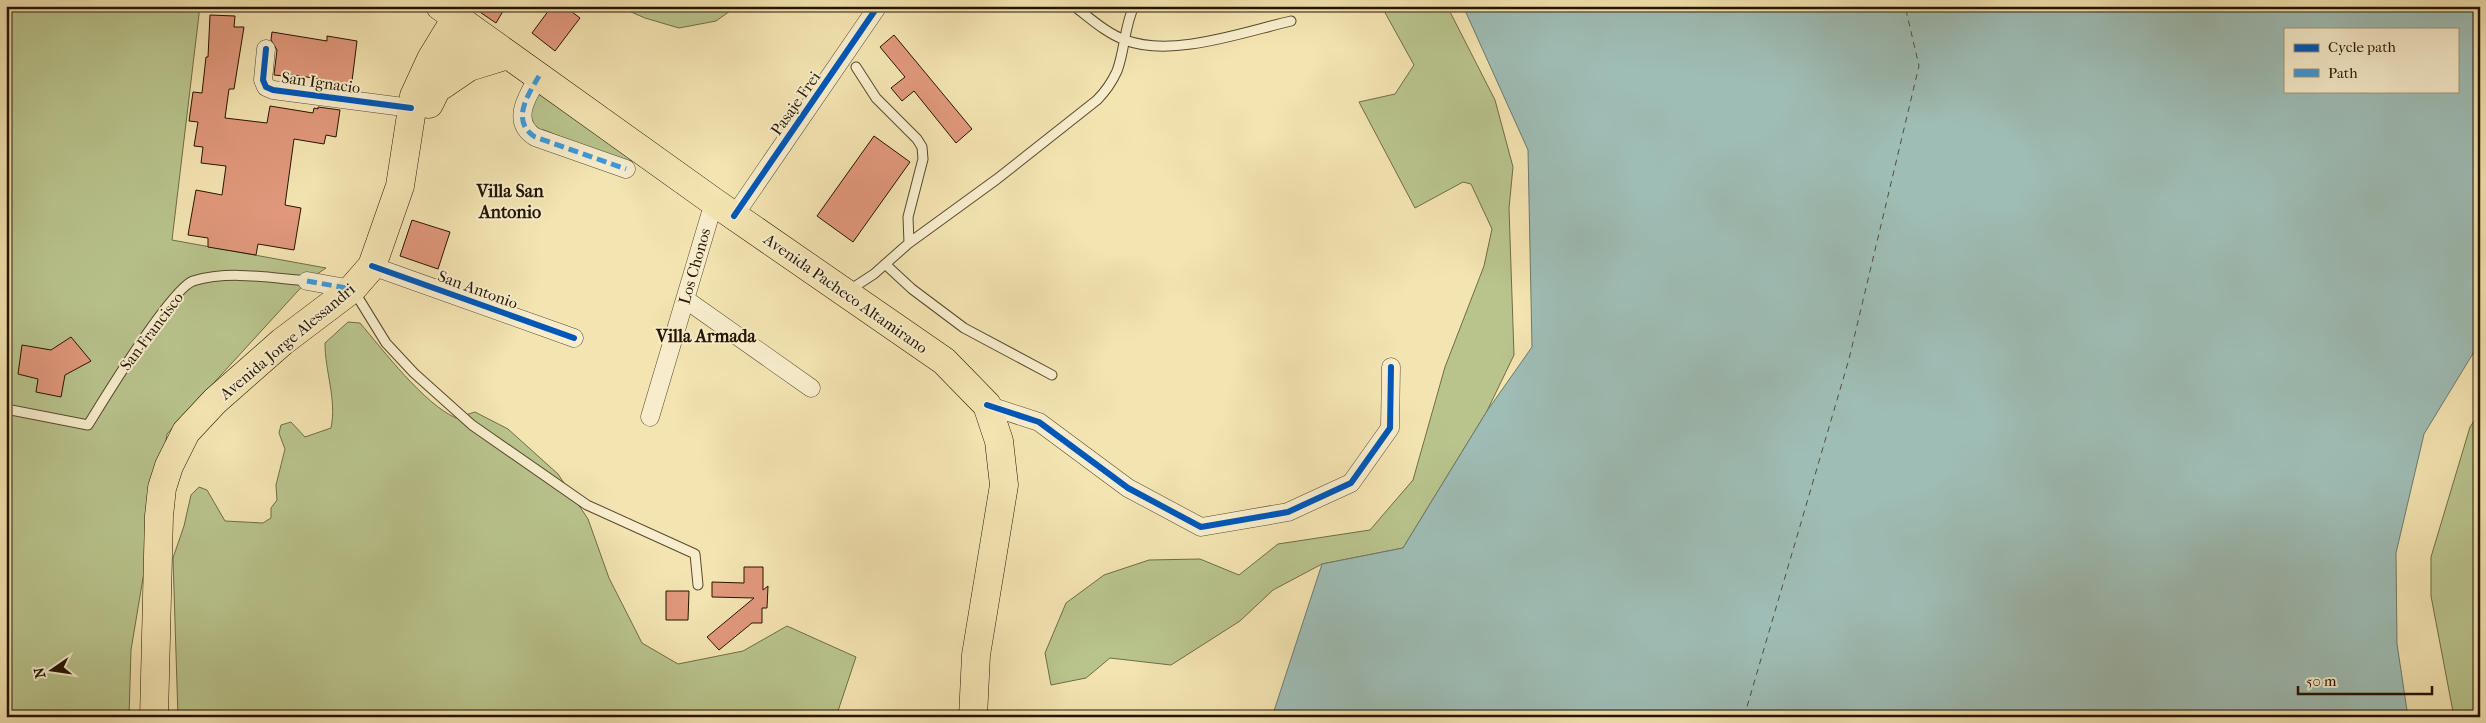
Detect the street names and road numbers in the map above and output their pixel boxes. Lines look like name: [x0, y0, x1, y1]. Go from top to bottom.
street label: San Ignacio: [280, 68, 362, 97]
street label: Pasaje Frei: [767, 68, 824, 139]
street label: Los Chonos: [675, 226, 714, 306]
street label: Avenida Pacheco Altamirano: [759, 229, 931, 357]
street label: San Antonio: [435, 266, 520, 313]
street label: Avenida Jorge Alessandri: [215, 279, 359, 404]
street label: San Francisco: [116, 288, 187, 374]

